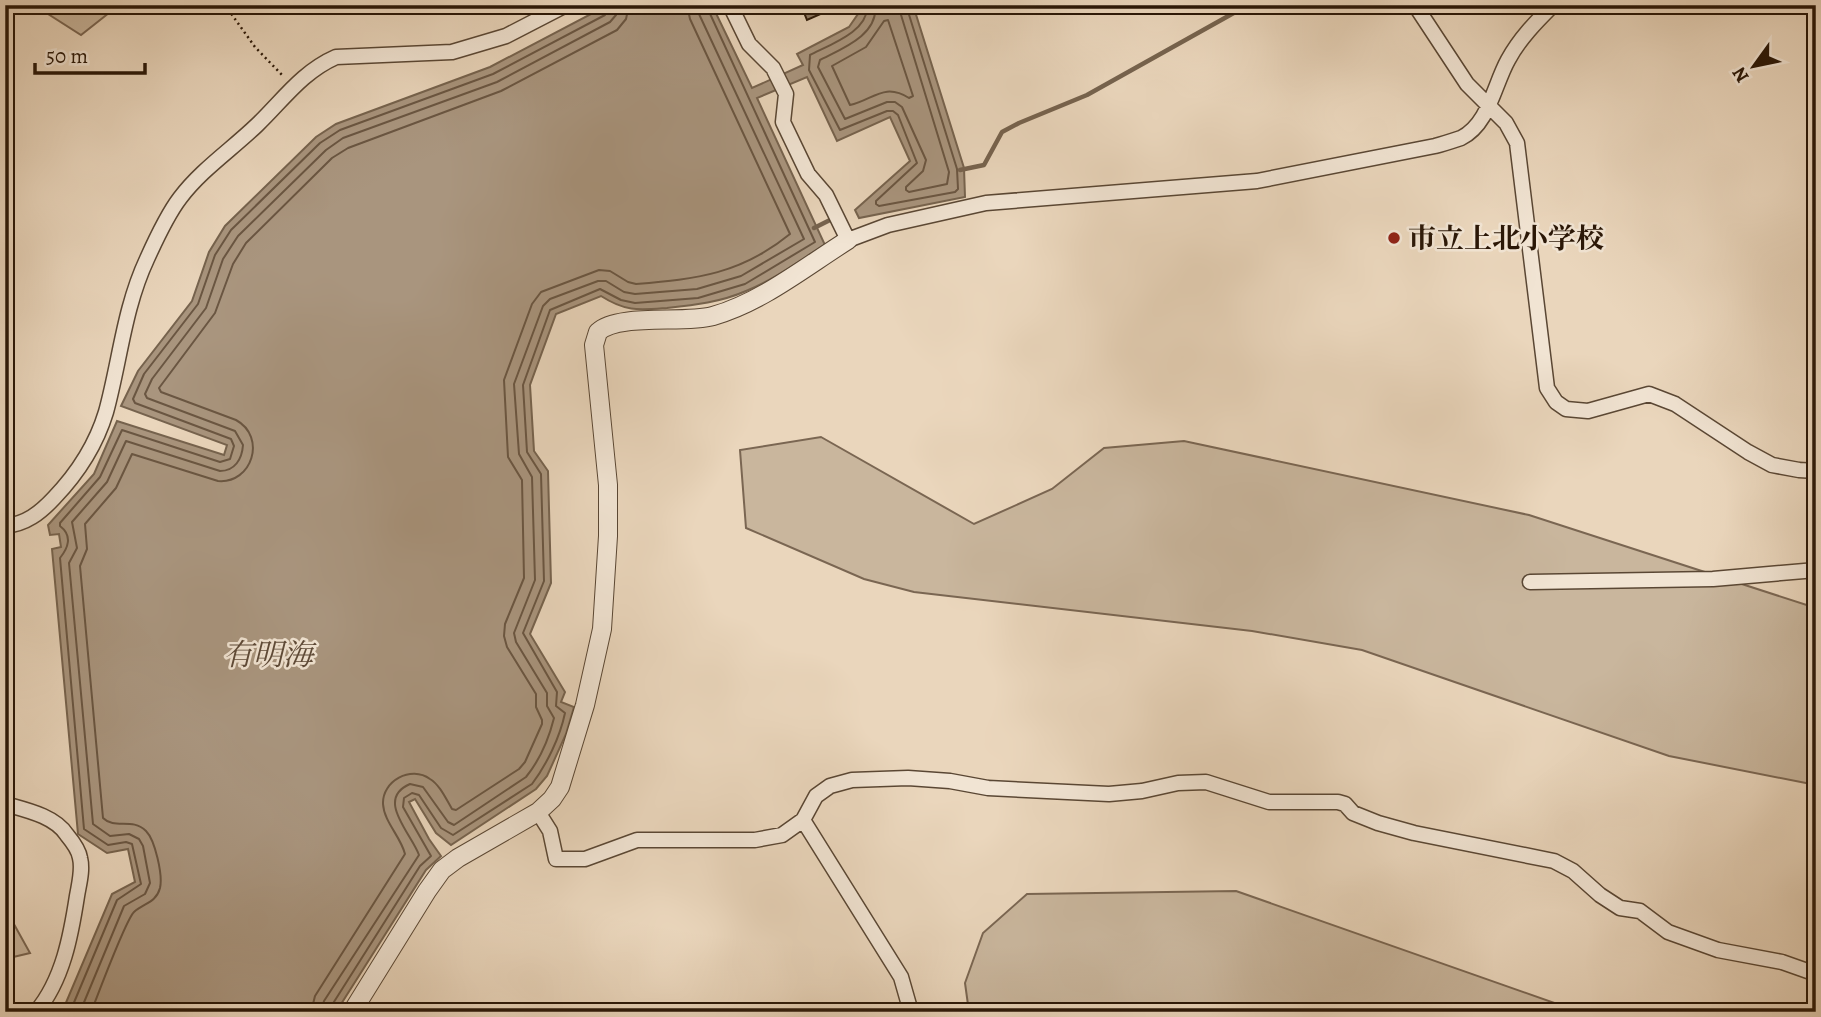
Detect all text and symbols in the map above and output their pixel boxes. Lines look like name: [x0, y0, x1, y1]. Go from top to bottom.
scale bar: [35, 32, 145, 76]
north arrow: [1720, 32, 1790, 102]
text: 50 m: [46, 42, 88, 70]
text: N: [1726, 62, 1755, 88]
place label: 市立上北小学校: [1408, 220, 1604, 258]
marker: 市立上北小学校: [1386, 230, 1402, 246]
water label: 有明海: [223, 635, 317, 675]

